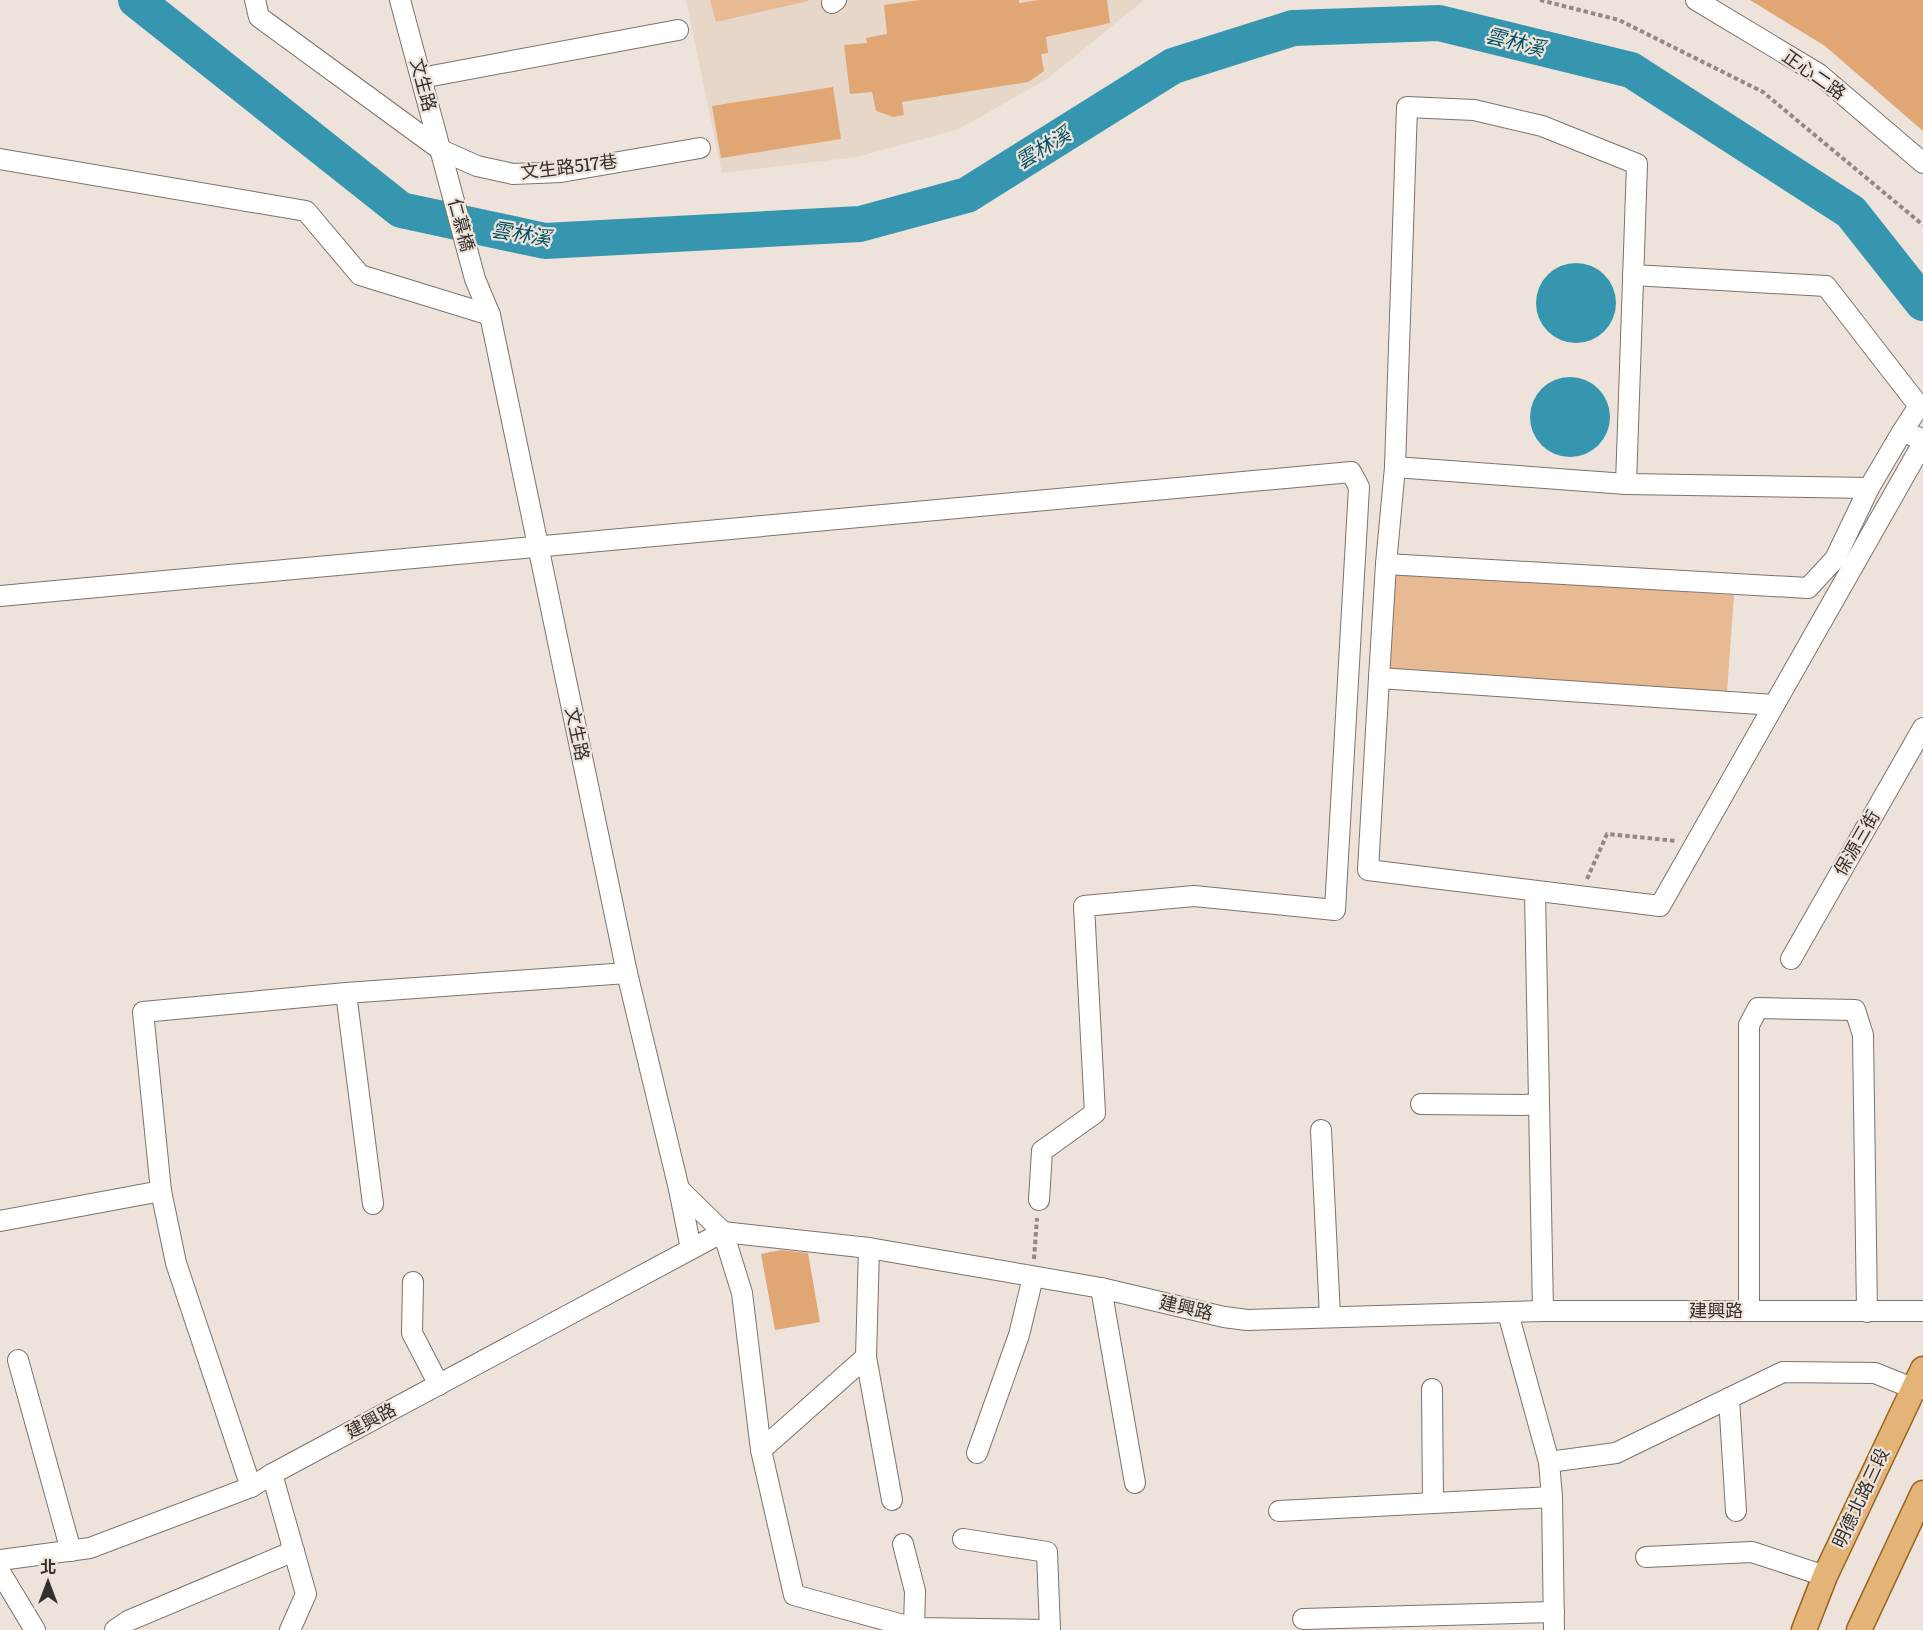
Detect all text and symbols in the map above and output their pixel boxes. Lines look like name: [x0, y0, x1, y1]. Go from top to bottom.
water label: 雲林溪: [1483, 18, 1551, 63]
street label: 正心二路: [1778, 42, 1852, 105]
street label: 文生路: [404, 55, 444, 114]
water label: 雲林溪: [1009, 116, 1078, 175]
street label: 文生路517巷: [519, 146, 619, 185]
street label: 仁慕橋: [442, 195, 482, 254]
water label: 雲林溪: [489, 213, 556, 252]
street label: 文生路: [560, 704, 597, 763]
street label: 保源三街: [1826, 804, 1885, 880]
street label: 建興路: [1157, 1287, 1216, 1326]
street label: 建興路: [1689, 1296, 1743, 1323]
street label: 建興路: [340, 1395, 400, 1444]
street label: 明德北路三段: [1825, 1443, 1895, 1552]
north arrow: [18, 1552, 78, 1612]
text: 北: [40, 1554, 56, 1578]

